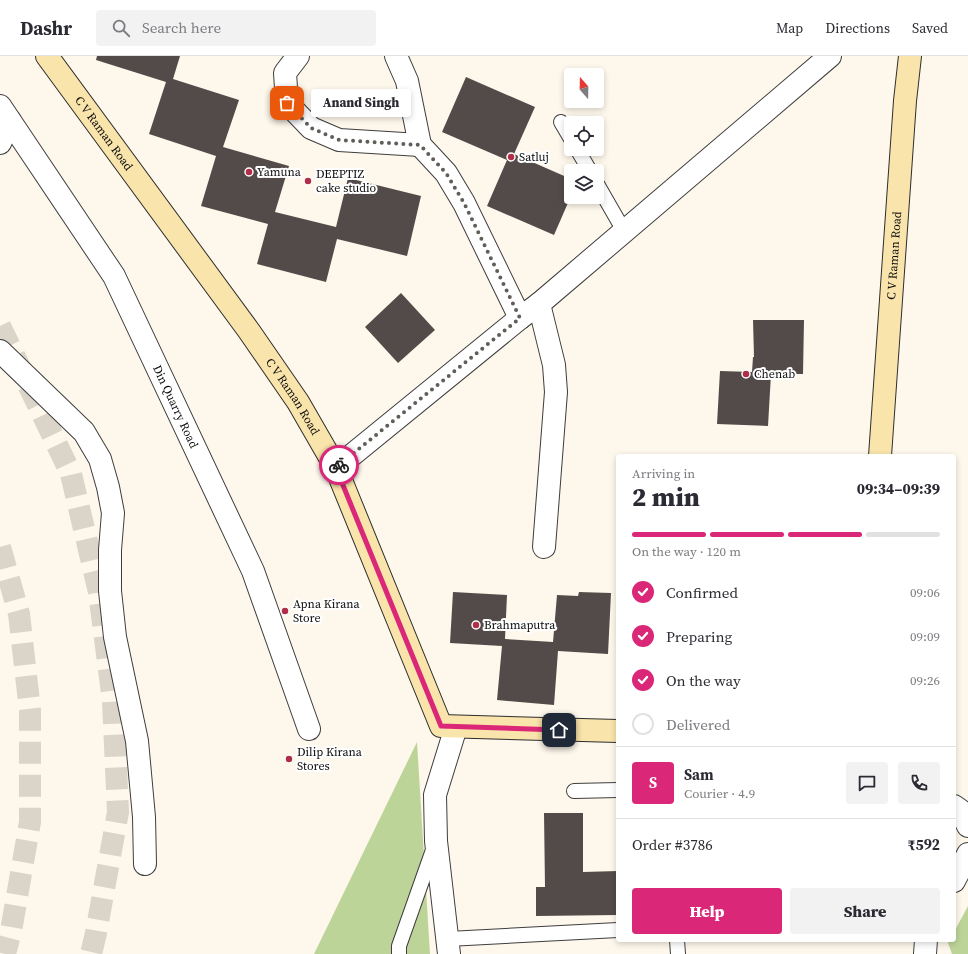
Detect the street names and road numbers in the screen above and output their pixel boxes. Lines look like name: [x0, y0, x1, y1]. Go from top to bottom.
street label: C V Raman Road: [71, 93, 137, 174]
street label: C V Raman Road: [883, 211, 905, 300]
street label: C V Raman Road: [262, 355, 323, 438]
street label: Din Quarry Road: [149, 362, 202, 451]

